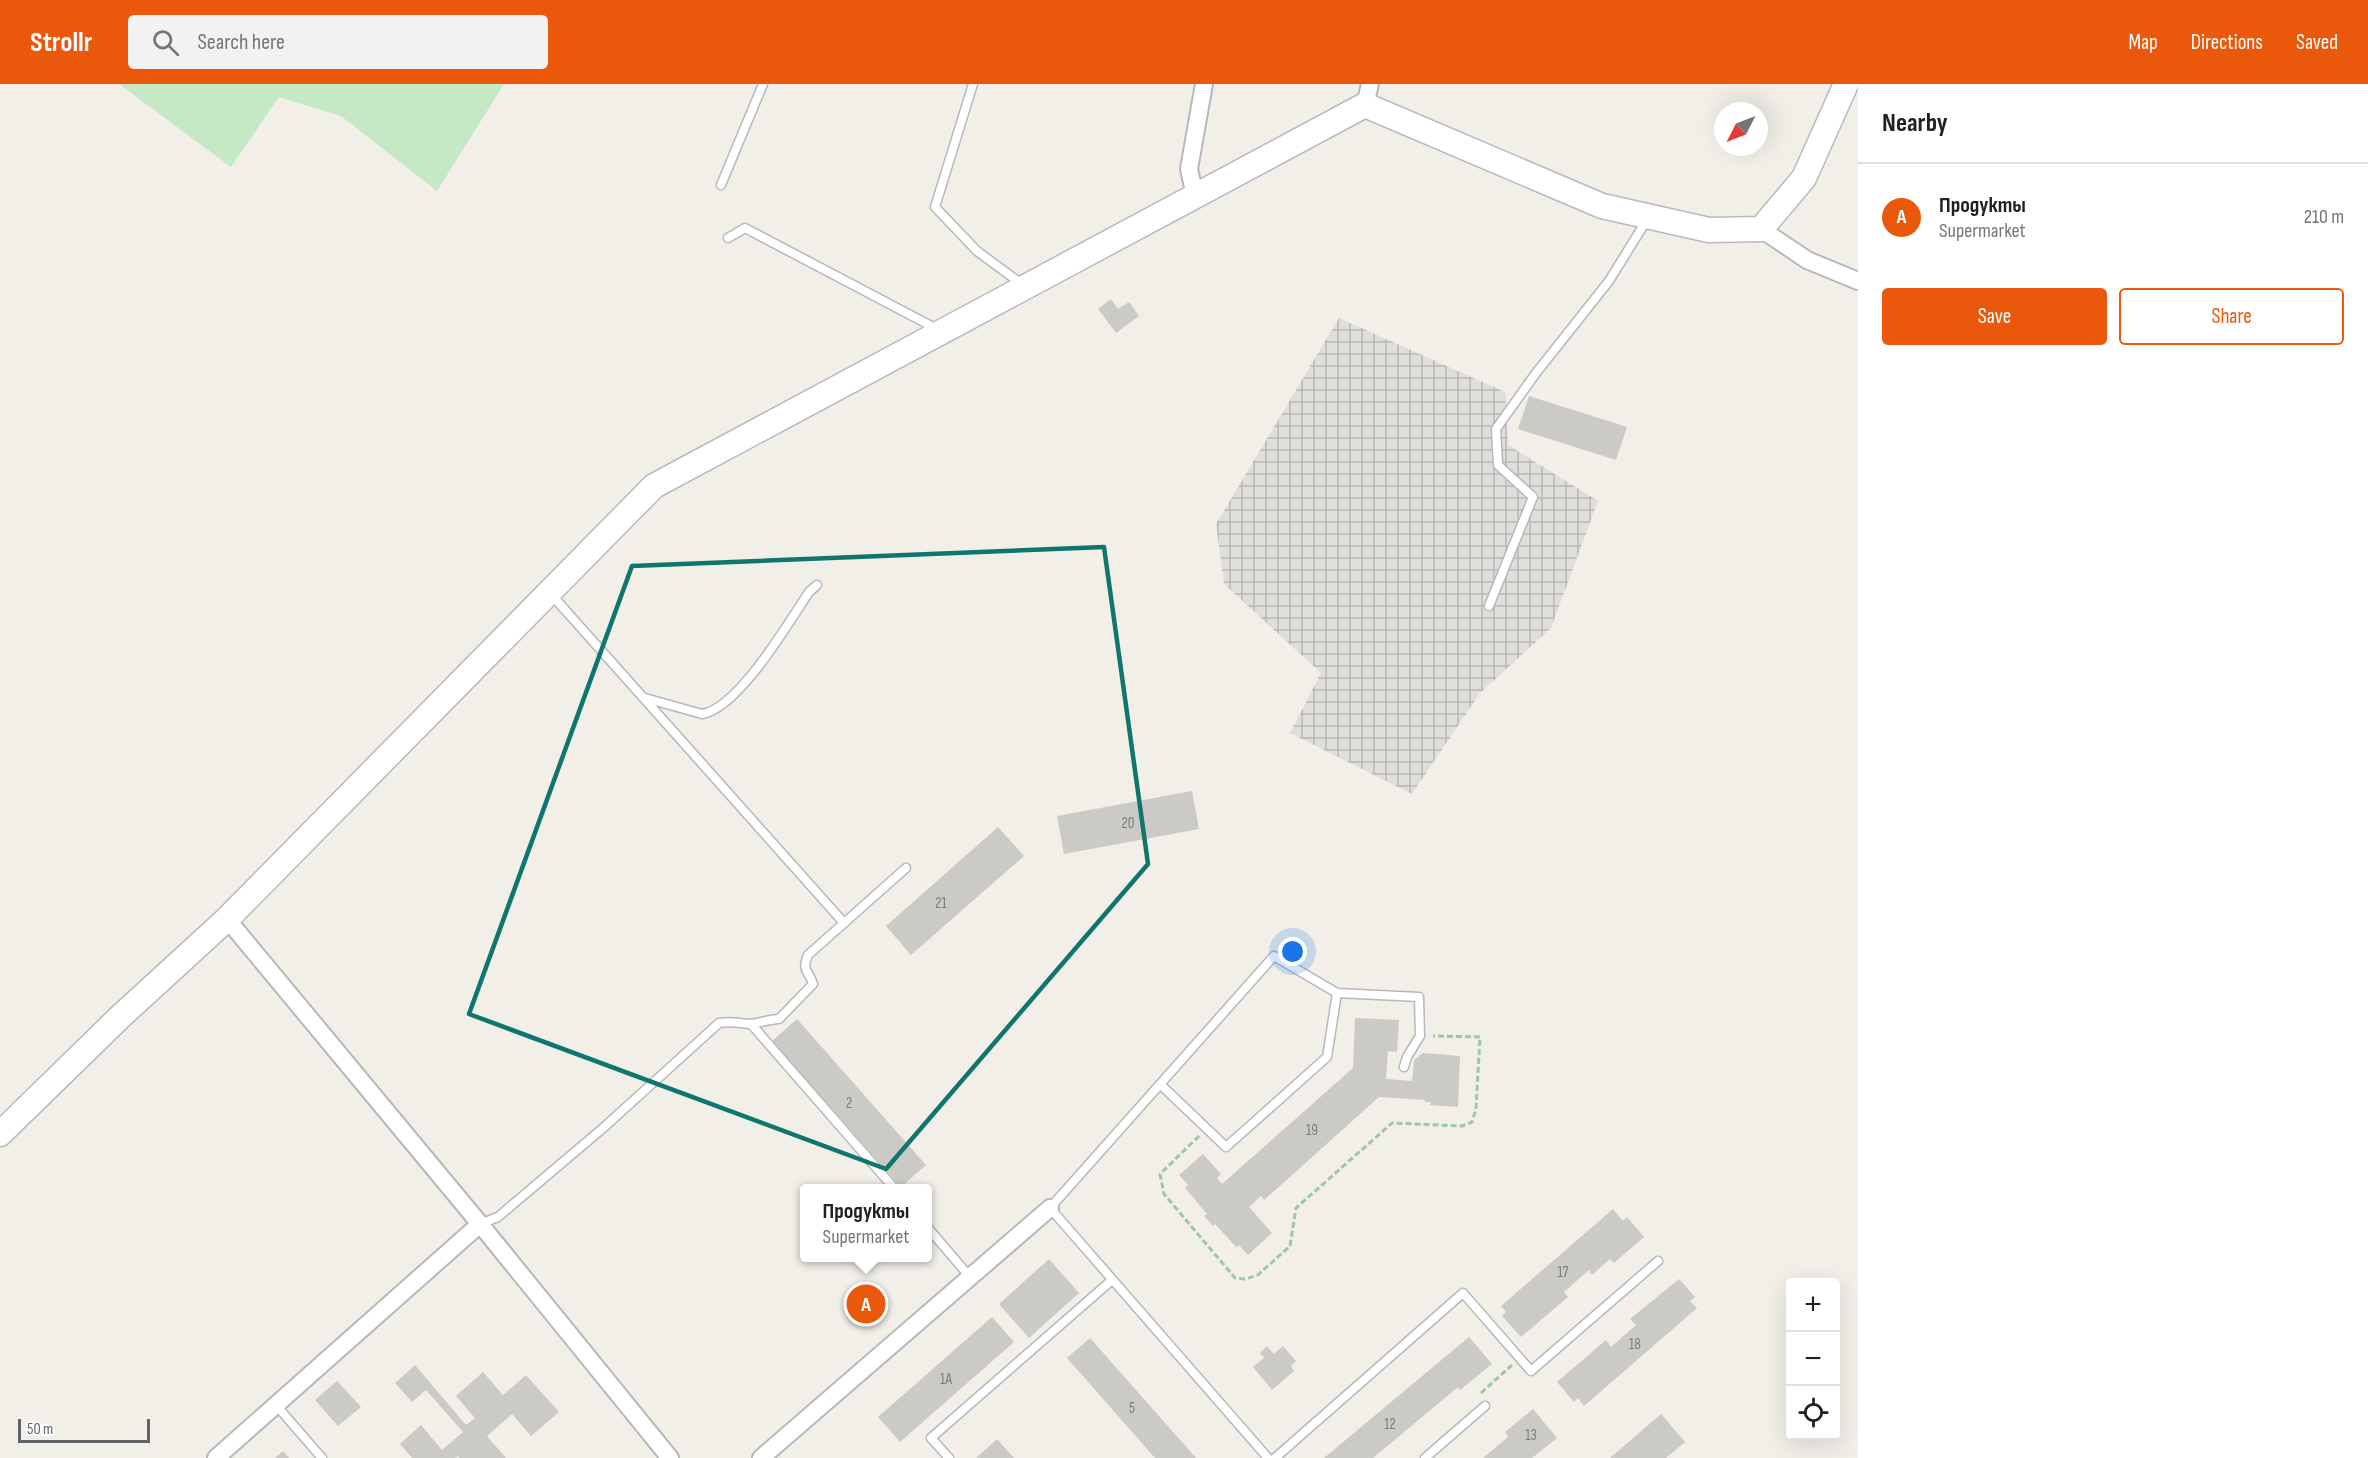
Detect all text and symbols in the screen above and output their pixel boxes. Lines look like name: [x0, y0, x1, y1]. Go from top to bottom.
search box: [128, 15, 548, 69]
text: Strollr: [30, 26, 92, 59]
icon: search: [149, 26, 182, 59]
text: Search here: [197, 29, 285, 56]
text: Map: [2128, 30, 2158, 55]
text: Directions: [2191, 30, 2263, 55]
text: Saved: [2296, 30, 2338, 55]
north arrow: [1714, 102, 1768, 156]
text: Nearby: [1882, 108, 1948, 139]
text: Продукты: [1939, 192, 2026, 219]
text: A: [1897, 205, 1906, 229]
text: 210 m: [2304, 205, 2344, 229]
text: Supermarket: [1939, 219, 2026, 243]
button: Save: [1882, 288, 2107, 345]
button: Share: [2119, 288, 2344, 345]
house number: 20: [1122, 814, 1134, 833]
house number: 21: [935, 894, 947, 913]
your location: [1278, 937, 1307, 966]
house number: 2: [846, 1094, 852, 1113]
house number: 19: [1306, 1121, 1318, 1140]
popup: [800, 1184, 932, 1262]
text: Продукты: [823, 1198, 909, 1225]
text: Supermarket: [823, 1225, 909, 1249]
house number: 17: [1557, 1263, 1569, 1282]
map controls: [1786, 1278, 1840, 1440]
button: +: [1786, 1278, 1840, 1332]
pin: A: [846, 1282, 886, 1326]
button: −: [1786, 1332, 1840, 1386]
house number: 18: [1629, 1335, 1641, 1354]
house number: 1А: [940, 1370, 953, 1389]
button: locate: [1786, 1386, 1840, 1440]
house number: 5: [1129, 1399, 1135, 1418]
house number: 12: [1384, 1415, 1396, 1434]
scale bar: [18, 1416, 150, 1444]
text: 50 m: [27, 1420, 53, 1439]
house number: 13: [1525, 1426, 1537, 1445]

